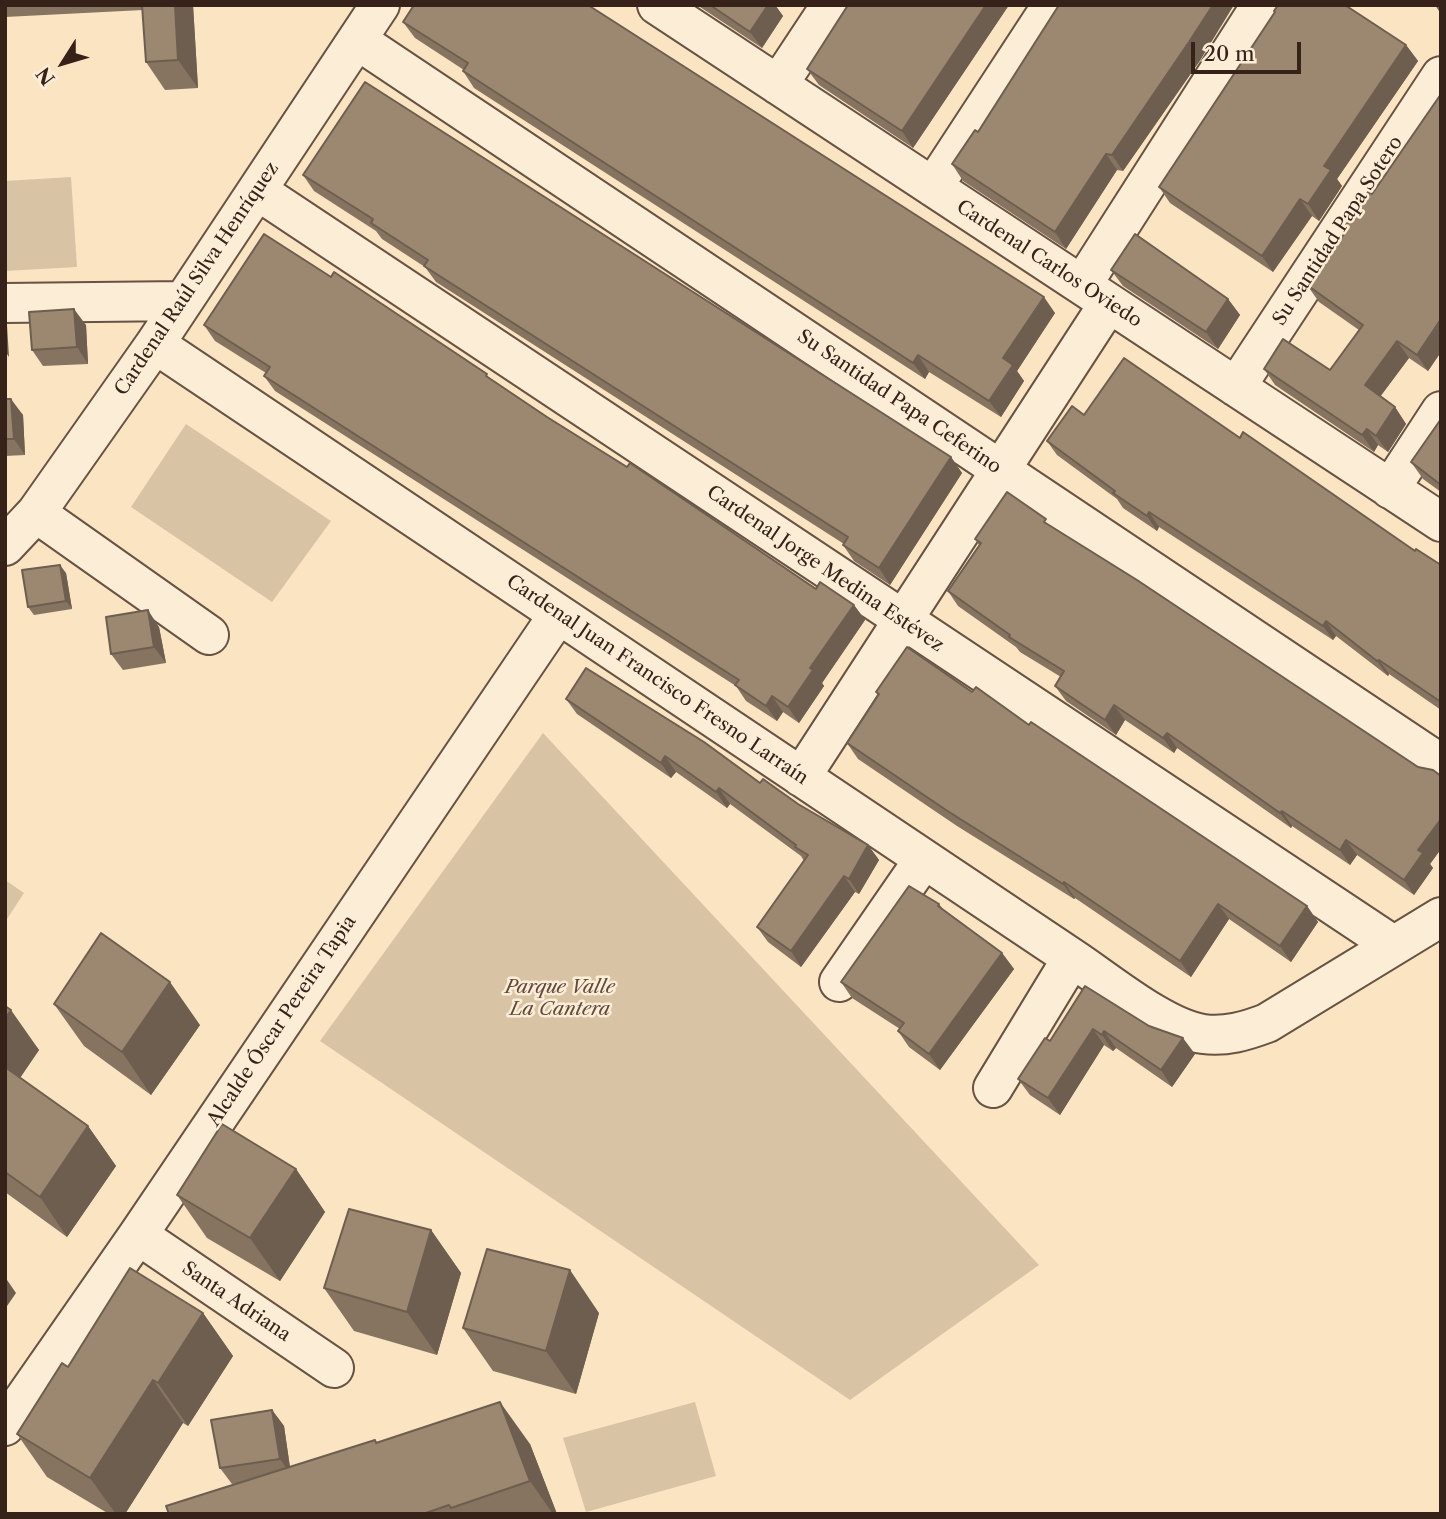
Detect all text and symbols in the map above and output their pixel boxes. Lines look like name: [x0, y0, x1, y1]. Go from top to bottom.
north arrow: [28, 28, 98, 98]
scale bar: [1194, 28, 1304, 72]
text: 20 m: [1204, 41, 1255, 66]
text: N: [32, 62, 60, 89]
street label: Su Santidad Papa Sotero: [1268, 132, 1408, 330]
street label: Cardenal Raúl Silva Henríquez: [110, 158, 284, 400]
street label: Cardenal Carlos Oviedo: [952, 196, 1146, 332]
street label: Su Santidad Papa Ceferino: [793, 325, 1005, 479]
street label: Cardenal Jorge Medina Estévez: [702, 481, 948, 657]
street label: Cardenal Juan Francisco Fresno Larraín: [502, 570, 812, 790]
street label: Alcalde Óscar Pereira Tapia: [203, 911, 361, 1131]
park label: Parque Valle La Cantera: [505, 977, 615, 1021]
street label: Santa Adriana: [177, 1257, 295, 1347]

